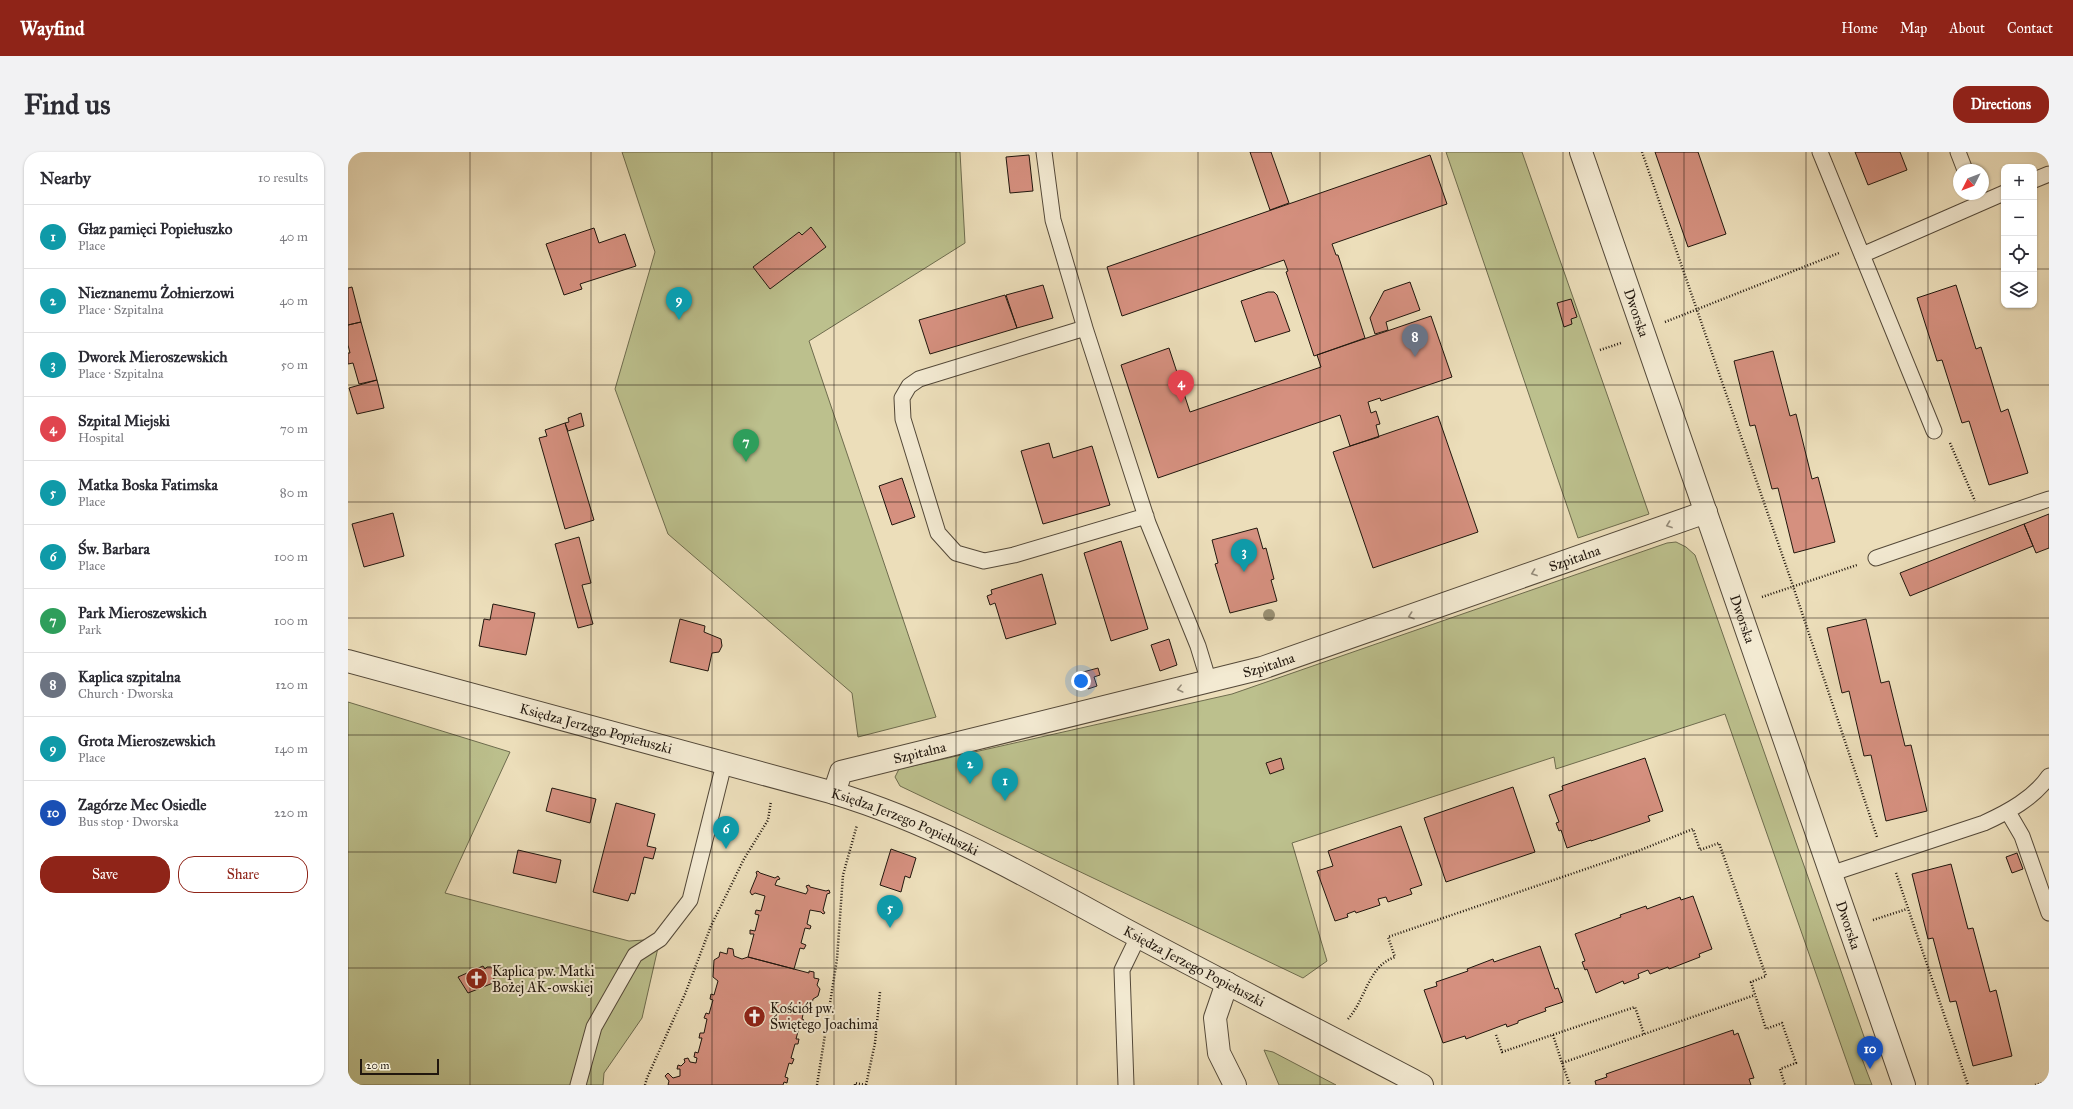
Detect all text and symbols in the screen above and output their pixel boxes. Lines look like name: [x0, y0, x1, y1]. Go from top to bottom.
text: Wayfind: [20, 17, 85, 40]
text: Home: [1841, 20, 1878, 37]
text: Map: [1900, 20, 1927, 37]
text: About: [1949, 20, 1985, 37]
text: Contact: [2007, 20, 2053, 37]
button: Directions: [1953, 86, 2049, 123]
text: Find us: [24, 87, 110, 122]
north arrow: [1953, 164, 1989, 200]
map controls: [2001, 164, 2037, 308]
button: +: [2001, 164, 2037, 200]
text: Nearby: [40, 168, 91, 189]
text: 10 results: [258, 170, 308, 186]
button: −: [2001, 200, 2037, 236]
text: Głaz pamięci Popiełuszko: [78, 220, 233, 238]
text: 1: [50, 229, 56, 245]
text: 40 m: [279, 229, 308, 245]
button: locate: [2001, 236, 2037, 272]
text: Place: [78, 238, 105, 254]
button: layers: [2001, 272, 2037, 308]
text: Nieznanemu Żołnierzowi: [78, 284, 234, 302]
street label: Dworska: [1620, 286, 1653, 339]
pin: 9: [666, 287, 692, 320]
text: 2: [50, 293, 56, 309]
text: 40 m: [279, 293, 308, 309]
text: Place · Szpitalna: [78, 302, 163, 318]
pin: 8: [1402, 324, 1428, 357]
text: Dworek Mieroszewskich: [78, 348, 228, 366]
text: 3: [50, 357, 56, 373]
text: 50 m: [281, 357, 308, 373]
text: Place · Szpitalna: [78, 366, 163, 382]
pin: 4: [1168, 370, 1194, 403]
text: Szpital Miejski: [78, 412, 170, 430]
text: 4: [49, 421, 57, 437]
text: 70 m: [280, 421, 308, 437]
pin: 7: [733, 429, 759, 462]
text: Hospital: [78, 430, 124, 446]
text: Matka Boska Fatimska: [78, 476, 218, 494]
text: 5: [50, 485, 56, 501]
text: 80 m: [280, 485, 308, 501]
text: Place: [78, 494, 105, 510]
one-way arrow: [1666, 520, 1673, 529]
pin: 3: [1231, 539, 1257, 572]
text: Św. Barbara: [78, 540, 150, 558]
street label: Szpitalna: [1546, 541, 1603, 575]
text: 6: [50, 549, 56, 565]
text: 100 m: [274, 549, 308, 565]
text: Place: [78, 558, 105, 574]
one-way arrow: [1530, 569, 1537, 577]
street label: Dworska: [1726, 592, 1759, 645]
text: Park Mieroszewskich: [78, 604, 207, 622]
one-way arrow: [1408, 612, 1415, 620]
text: 7: [50, 613, 56, 629]
text: 100 m: [274, 613, 308, 629]
text: Park: [78, 622, 102, 638]
street label: Szpitalna: [1241, 649, 1297, 681]
text: Kaplica szpitalna: [78, 668, 181, 686]
your location: [1071, 671, 1091, 691]
text: 8: [50, 677, 56, 693]
text: 120 m: [275, 677, 308, 693]
one-way arrow: [1177, 684, 1183, 692]
text: Church · Dworska: [78, 686, 173, 702]
street label: Księdza Jerzego Popiełuszki: [518, 700, 674, 757]
text: Grota Mieroszewskich: [78, 732, 216, 750]
street label: Szpitalna: [891, 738, 948, 767]
text: 9: [50, 741, 56, 757]
text: 140 m: [274, 741, 308, 757]
text: Place: [78, 750, 105, 766]
pin: 2: [957, 751, 983, 784]
pin: 1: [992, 768, 1018, 801]
street label: Księdza Jerzego Popiełuszki: [829, 784, 981, 859]
text: Zagórze Mec Osiedle: [78, 796, 206, 814]
text: 10: [47, 805, 59, 821]
text: 220 m: [274, 805, 308, 821]
text: Bus stop · Dworska: [78, 814, 178, 830]
pin: 6: [713, 816, 739, 849]
button: Save: [40, 856, 170, 893]
button: Share: [178, 856, 308, 893]
pin: 5: [877, 895, 903, 928]
street label: Dworska: [1832, 899, 1865, 951]
street label: Księdza Jerzego Popiełuszki: [1121, 922, 1268, 1010]
place label: Kaplica pw. Matki Bożej AK-owskiej: [492, 963, 595, 996]
church icon: Kaplica pw. Matki Bożej AK-owskiej: [463, 966, 489, 992]
place label: Kościół pw. Świętego Joachima: [770, 1000, 878, 1034]
church icon: Kościół pw. Świętego Joachima: [741, 1003, 767, 1029]
pin: 10: [1857, 1036, 1883, 1069]
scale bar: [360, 1057, 439, 1076]
text: 20 m: [366, 1059, 389, 1072]

